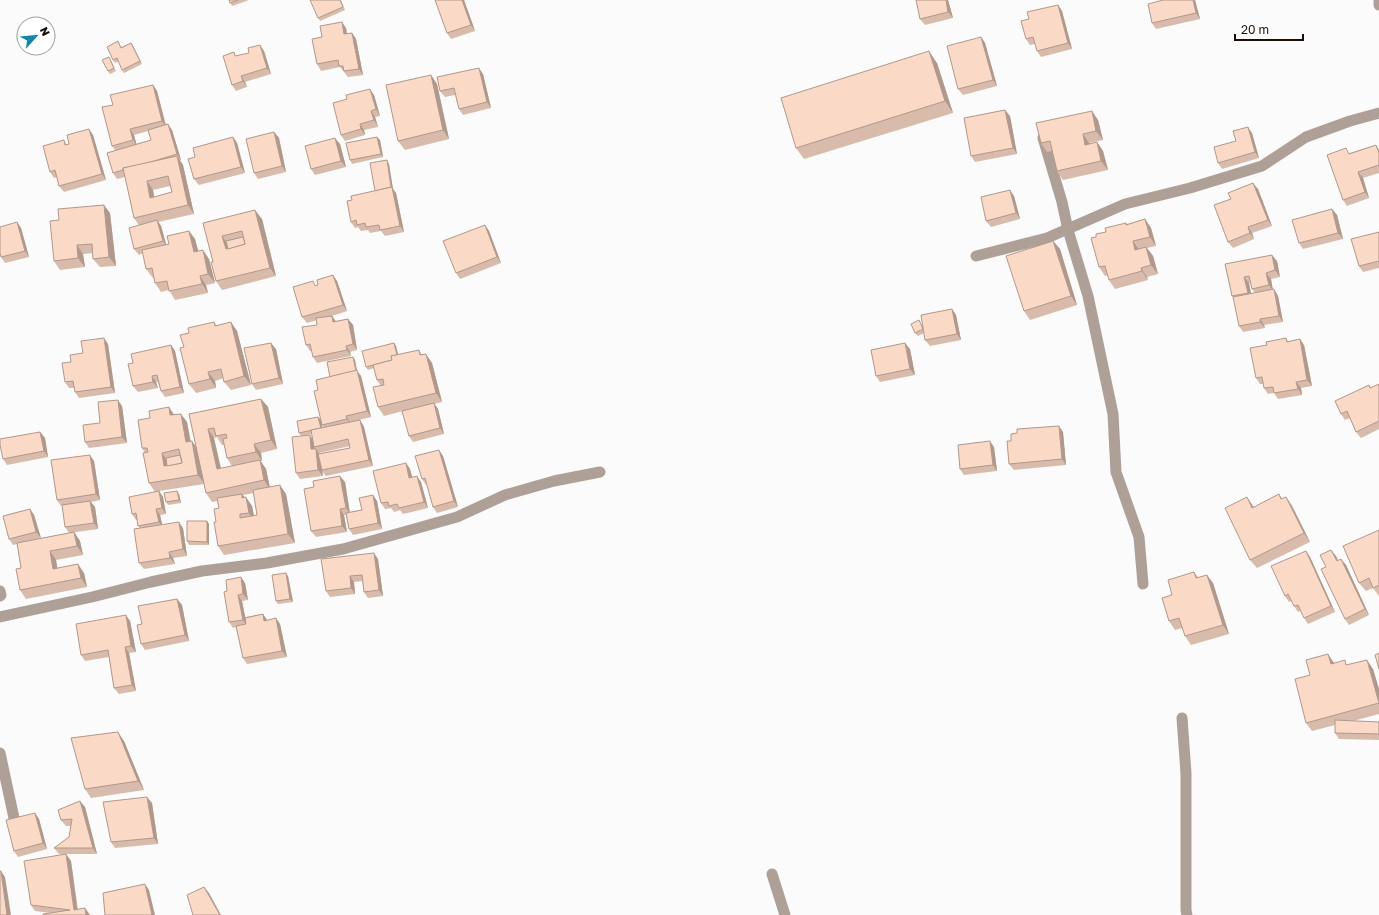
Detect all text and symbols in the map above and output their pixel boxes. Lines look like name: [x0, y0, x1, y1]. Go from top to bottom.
north arrow: [16, 16, 56, 56]
scale bar: [1235, 16, 1303, 42]
text: 20 m: [1241, 22, 1269, 37]
text: N: [38, 25, 53, 38]

